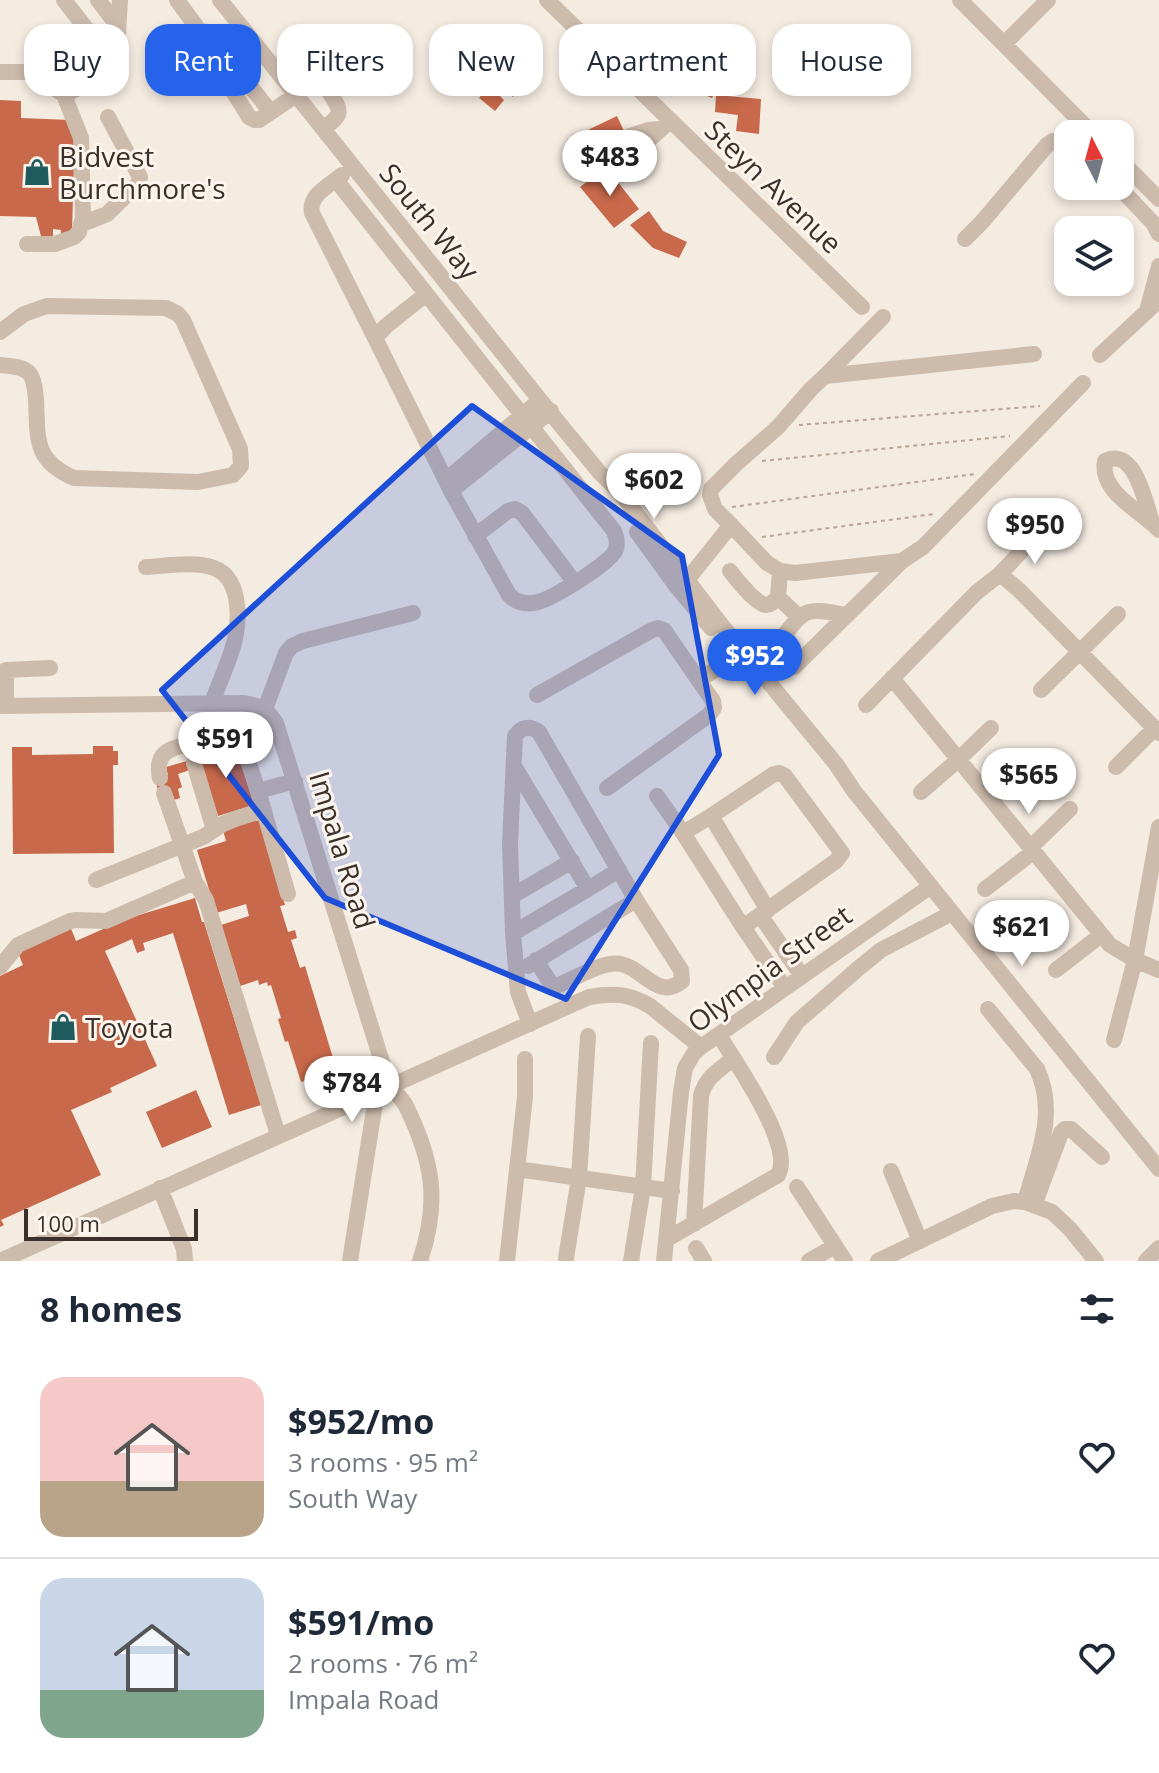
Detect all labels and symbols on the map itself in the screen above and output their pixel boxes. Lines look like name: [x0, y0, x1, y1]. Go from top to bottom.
street label: Steyn Avenue: [697, 111, 851, 261]
north arrow: [1054, 120, 1134, 200]
pin: $483: [563, 130, 657, 198]
place label: Bidvest Burchmore's: [59, 137, 226, 207]
street label: South Way: [371, 155, 489, 288]
shop icon: Bidvest Burchmore's: [22, 157, 52, 187]
pin: $602: [607, 453, 701, 521]
pin: $950: [988, 498, 1082, 566]
pin: $952: [708, 629, 802, 697]
pin: $591: [179, 712, 273, 780]
pin: $565: [982, 748, 1076, 816]
street label: Impala Road: [301, 766, 385, 934]
street label: Olympia Street: [679, 896, 859, 1040]
pin: $621: [975, 900, 1069, 968]
place label: Toyota: [85, 1008, 174, 1046]
shop icon: Toyota: [48, 1012, 78, 1042]
pin: $784: [305, 1056, 399, 1124]
scale bar: [24, 1205, 198, 1241]

